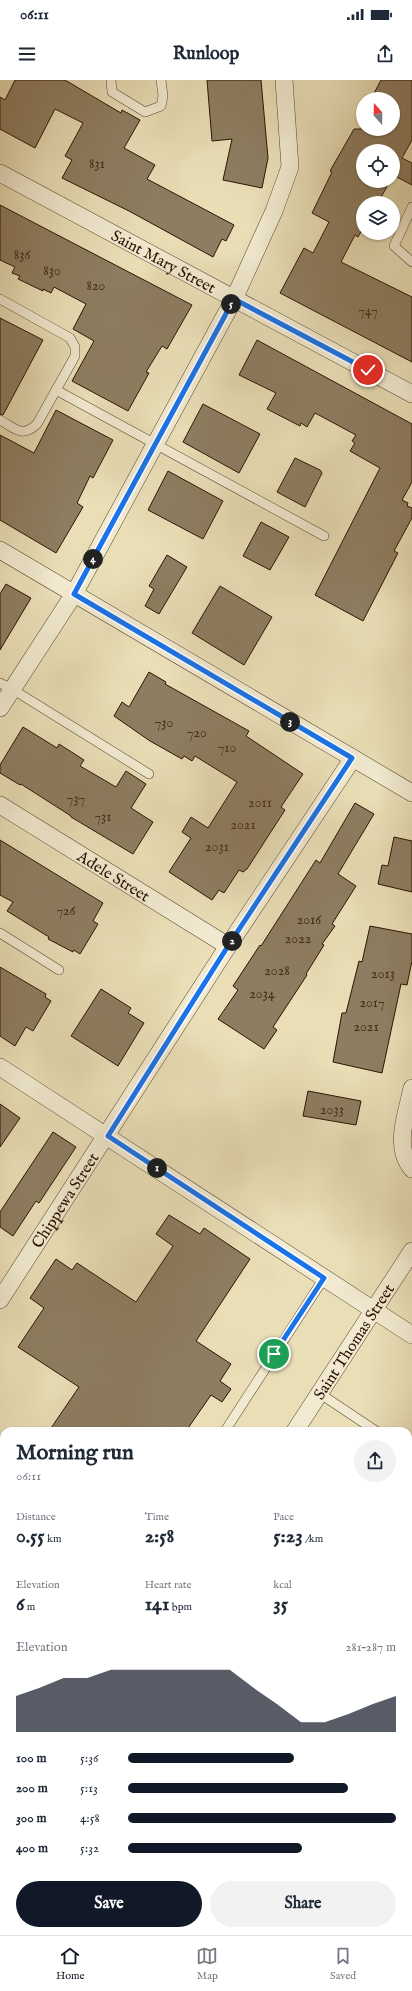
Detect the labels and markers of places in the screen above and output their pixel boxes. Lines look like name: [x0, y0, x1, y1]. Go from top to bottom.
pin: 5: [221, 294, 241, 314]
pin: [351, 353, 385, 387]
pin: 4: [83, 549, 103, 569]
pin: 3: [280, 712, 300, 732]
pin: 2: [222, 931, 242, 951]
pin: 1: [147, 1158, 167, 1178]
pin: [257, 1337, 291, 1371]

